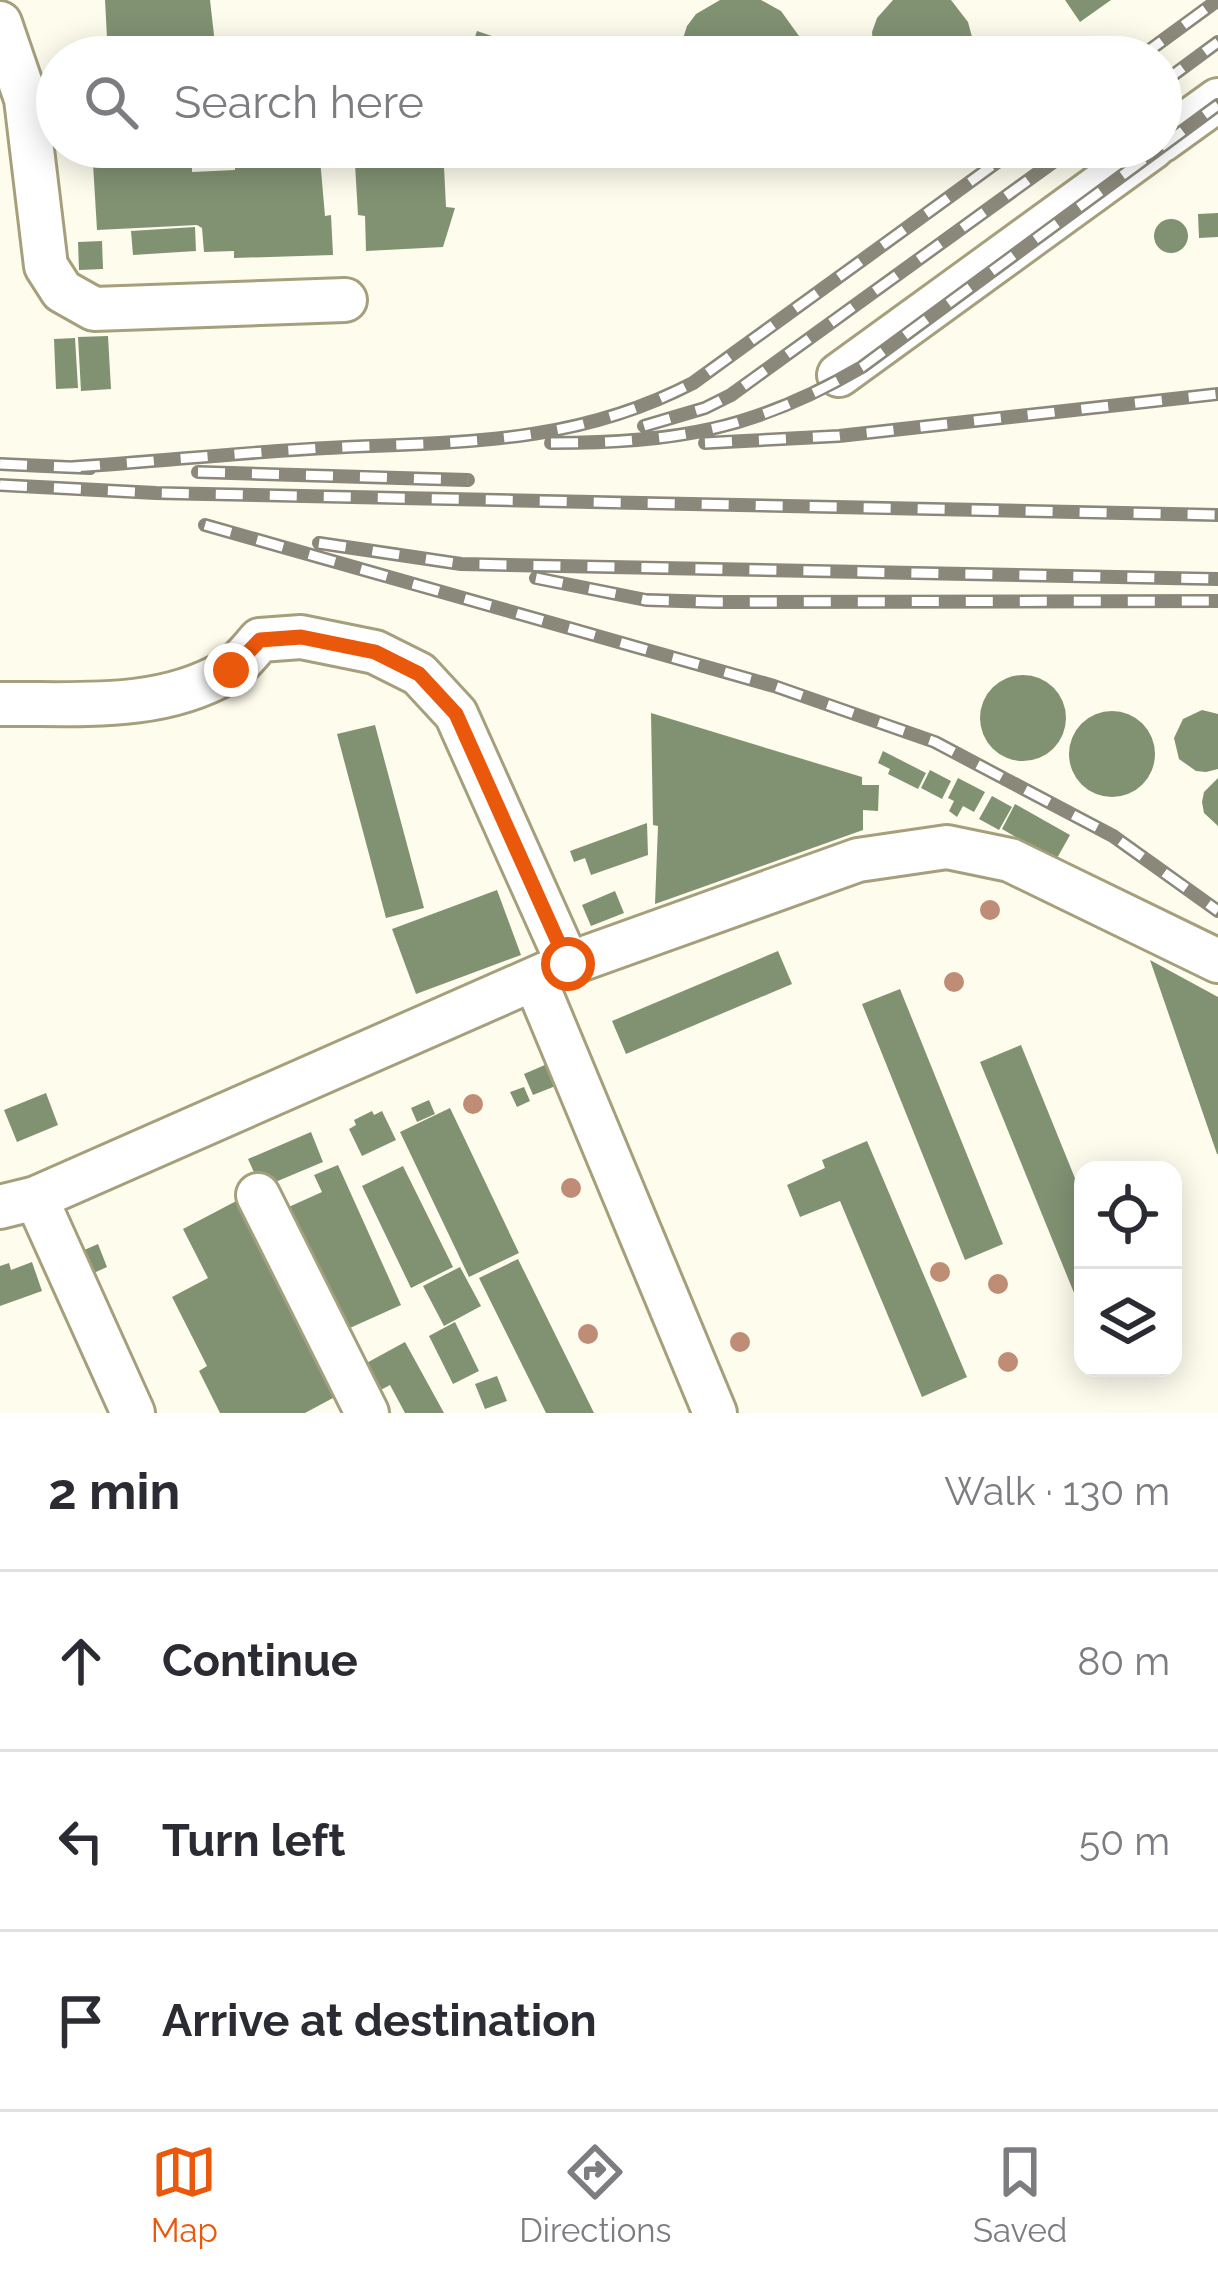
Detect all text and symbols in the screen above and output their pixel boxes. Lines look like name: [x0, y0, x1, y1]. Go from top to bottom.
search box: [36, 36, 1182, 168]
icon: search: [78, 69, 144, 135]
text: Search here: [174, 76, 424, 129]
route end: [204, 643, 258, 697]
route start: [541, 937, 595, 991]
map controls: [1074, 1161, 1182, 1377]
button: locate: [1074, 1161, 1182, 1269]
button: layers: [1074, 1269, 1182, 1377]
text: 2 min: [48, 1461, 180, 1521]
text: Walk · 130 m: [944, 1468, 1170, 1514]
icon: ahead: [48, 1628, 114, 1694]
text: Continue: [162, 1634, 358, 1687]
text: 80 m: [1077, 1638, 1170, 1684]
icon: left: [48, 1808, 114, 1874]
text: Turn left: [162, 1814, 345, 1867]
text: 50 m: [1079, 1818, 1170, 1864]
icon: arrive: [48, 1988, 114, 2054]
text: Arrive at destination: [162, 1994, 597, 2047]
tab: Map: [151, 2139, 218, 2250]
tab: Directions: [519, 2139, 672, 2250]
tab: Saved: [973, 2139, 1067, 2250]

